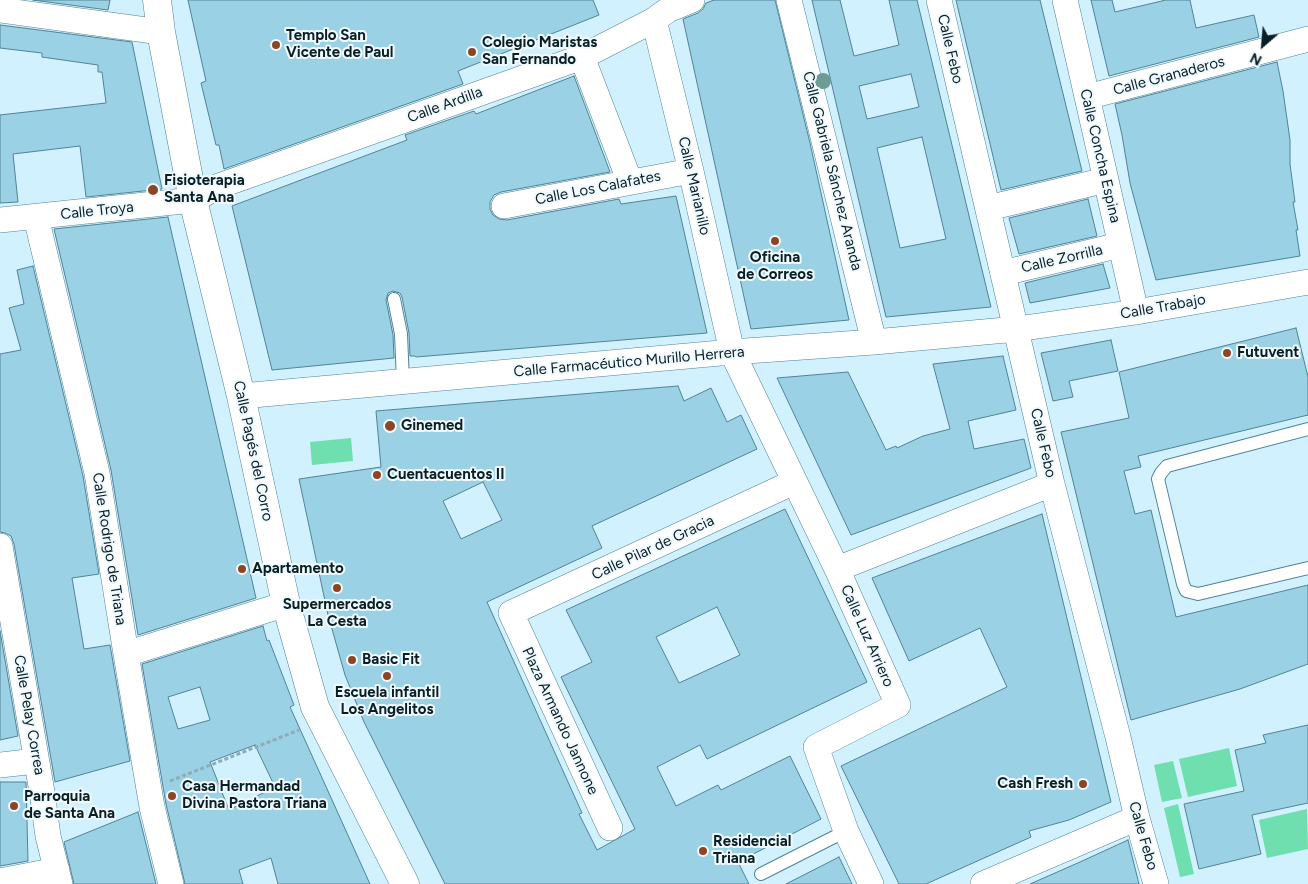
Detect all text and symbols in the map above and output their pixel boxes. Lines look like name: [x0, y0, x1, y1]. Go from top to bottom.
street label: Calle Febo: [933, 13, 967, 85]
north arrow: [1238, 20, 1288, 70]
place label: Templo San Vicente de Paul: [286, 27, 393, 62]
place label: Colegio Maristas San Fernando: [482, 34, 597, 69]
marker: Templo San Vicente de Paul: [270, 39, 282, 51]
marker: Colegio Maristas San Fernando: [466, 46, 478, 58]
text: N: [1247, 49, 1265, 69]
street label: Calle Granaderos: [1111, 52, 1227, 100]
street label: Calle Gabriela Sánchez Aranda: [798, 69, 866, 273]
street label: Calle Ardilla: [405, 83, 485, 127]
street label: Calle Concha Espina: [1076, 87, 1124, 225]
street label: Calle Marianillo: [674, 135, 714, 237]
street label: Calle Los Calafates: [534, 167, 662, 209]
place label: Fisioterapia Santa Ana: [164, 172, 245, 207]
marker: Fisioterapia Santa Ana: [146, 183, 160, 197]
street label: Calle Troya: [60, 198, 134, 224]
marker: Oficina de Correos: [769, 235, 781, 247]
street label: Calle Zorrilla: [1019, 241, 1105, 277]
place label: Oficina de Correos: [737, 249, 813, 284]
street label: Calle Trabajo: [1119, 291, 1207, 323]
street label: Calle Farmacéutico Murillo Herrera: [513, 343, 745, 381]
place label: Futuvent: [1237, 344, 1299, 362]
marker: Futuvent: [1221, 347, 1233, 359]
street label: Calle Pagés del Corro: [229, 379, 277, 523]
street label: Calle Febo: [1026, 407, 1060, 479]
place label: Ginemed: [401, 417, 463, 435]
marker: Ginemed: [383, 419, 397, 433]
place label: Cuentacuentos II: [387, 466, 504, 484]
marker: Cuentacuentos II: [371, 469, 383, 481]
street label: Calle Rodrigo de Triana: [88, 471, 130, 627]
street label: Calle Pilar de Gracia: [589, 512, 717, 584]
place label: Apartamento: [252, 560, 344, 578]
marker: Apartamento: [236, 563, 248, 575]
marker: Supermercados La Cesta: [331, 582, 343, 594]
street label: Calle Luz Arriero: [836, 582, 898, 690]
place label: Supermercados La Cesta: [283, 596, 391, 631]
street label: Plaza Armando Jannone: [518, 644, 602, 798]
place label: Basic Fit: [362, 651, 420, 669]
street label: Calle Pelay Correa: [10, 654, 48, 776]
marker: Basic Fit: [346, 654, 358, 666]
marker: Escuela infantil Los Angelitos: [381, 670, 393, 682]
place label: Escuela infantil Los Angelitos: [335, 684, 439, 719]
place label: Cash Fresh: [997, 775, 1073, 793]
place label: Casa Hermandad Divina Pastora Triana: [182, 778, 327, 813]
marker: Cash Fresh: [1077, 778, 1089, 790]
place label: Parroquia de Santa Ana: [24, 788, 115, 823]
marker: Casa Hermandad Divina Pastora Triana: [166, 790, 178, 802]
marker: Parroquia de Santa Ana: [8, 800, 20, 812]
street label: Calle Febo: [1125, 800, 1161, 872]
place label: Residencial Triana: [713, 833, 791, 868]
marker: Residencial Triana: [697, 845, 709, 857]

